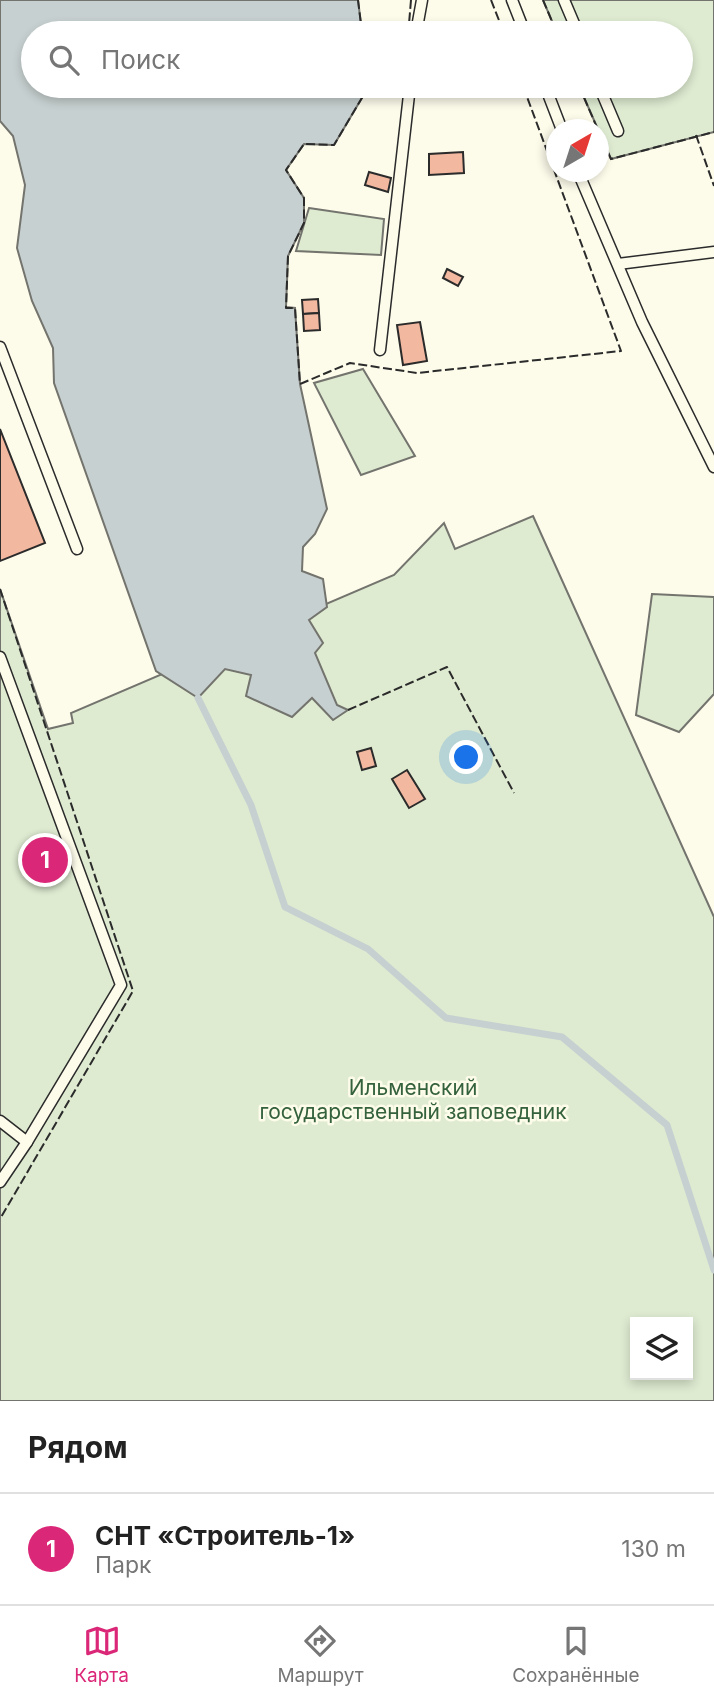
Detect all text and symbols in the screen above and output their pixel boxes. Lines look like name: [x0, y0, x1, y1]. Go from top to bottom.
search box: [21, 21, 693, 98]
icon: search: [45, 41, 83, 79]
text: Поиск: [101, 44, 180, 75]
north arrow: [546, 119, 609, 182]
your location: [449, 740, 483, 774]
pin: 1: [22, 834, 68, 886]
park label: Ильменский государственный заповедник: [259, 1075, 567, 1124]
map controls: [630, 1317, 693, 1380]
button: layers: [630, 1317, 693, 1380]
text: Рядом: [28, 1429, 128, 1465]
text: СНТ «Строитель-1»: [95, 1520, 355, 1551]
text: 1: [46, 1535, 56, 1563]
text: 130 m: [621, 1535, 686, 1563]
text: Парк: [95, 1551, 152, 1579]
tab: Карта: [74, 1622, 129, 1687]
tab: Маршрут: [277, 1622, 364, 1687]
tab: Сохранённые: [512, 1622, 640, 1687]

